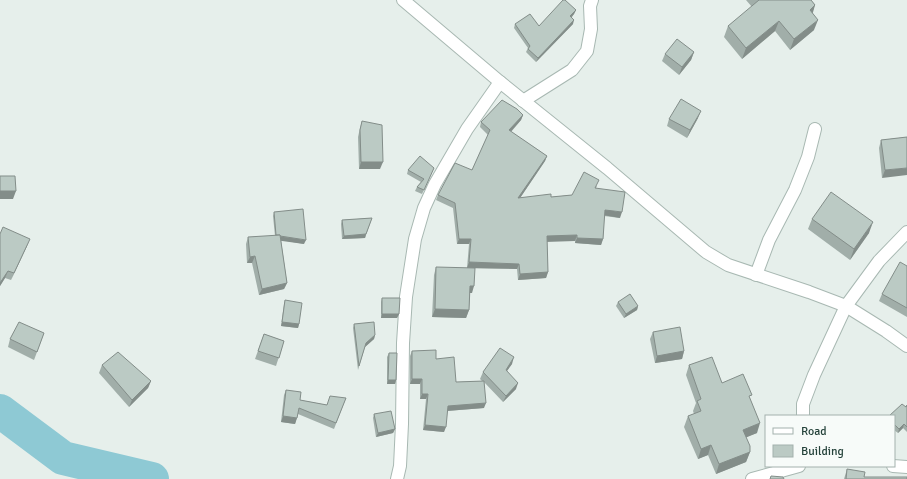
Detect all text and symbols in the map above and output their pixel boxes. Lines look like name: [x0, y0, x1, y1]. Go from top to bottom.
legend: [765, 415, 895, 467]
text: Road: [801, 424, 827, 439]
text: Building: [801, 444, 844, 459]

